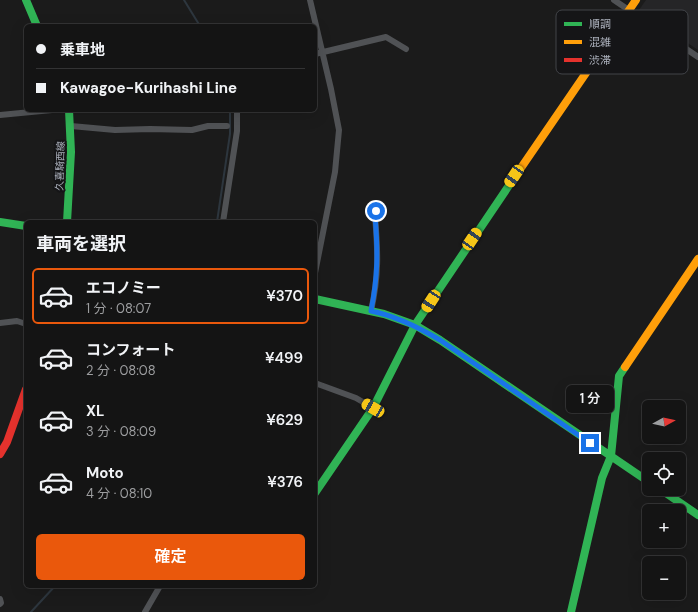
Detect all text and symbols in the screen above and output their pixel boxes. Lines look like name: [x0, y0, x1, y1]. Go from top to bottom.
legend: [556, 10, 688, 74]
text: 順調: [589, 17, 611, 31]
text: 混雑: [589, 35, 611, 49]
text: 乗車地: [60, 40, 105, 60]
text: 渋滞: [589, 53, 611, 67]
text: Kawagoe-Kurihashi Line: [60, 78, 237, 98]
street label: 久喜騎西線: [53, 141, 67, 191]
car: [502, 163, 526, 189]
route start: [367, 202, 385, 220]
car: [460, 226, 484, 252]
text: 車両を選択: [36, 232, 126, 256]
icon: car: [38, 278, 74, 314]
text: エコノミー: [86, 278, 161, 298]
text: ¥370: [266, 286, 303, 306]
car: [419, 288, 443, 314]
text: 1 分 · 08:07: [86, 300, 151, 317]
icon: car: [38, 340, 74, 376]
text: コンフォート: [86, 340, 176, 360]
text: ¥499: [265, 348, 303, 368]
text: 2 分 · 08:08: [86, 362, 156, 379]
callout: 1 分: [566, 385, 614, 413]
text: 1 分: [580, 390, 600, 407]
car: [360, 397, 386, 419]
north arrow: [642, 400, 686, 444]
map controls: [642, 400, 686, 600]
text: XL: [86, 401, 104, 421]
icon: car: [38, 402, 74, 438]
text: ¥629: [266, 410, 303, 430]
text: 3 分 · 08:09: [86, 423, 156, 440]
route end: [581, 434, 599, 452]
button: locate: [642, 452, 686, 496]
text: Moto: [86, 463, 124, 483]
icon: car: [38, 464, 74, 500]
text: ¥376: [267, 472, 303, 492]
text: 4 分 · 08:10: [86, 485, 152, 502]
button: +: [642, 504, 686, 548]
button: 確定: [36, 534, 305, 580]
button: −: [642, 556, 686, 600]

